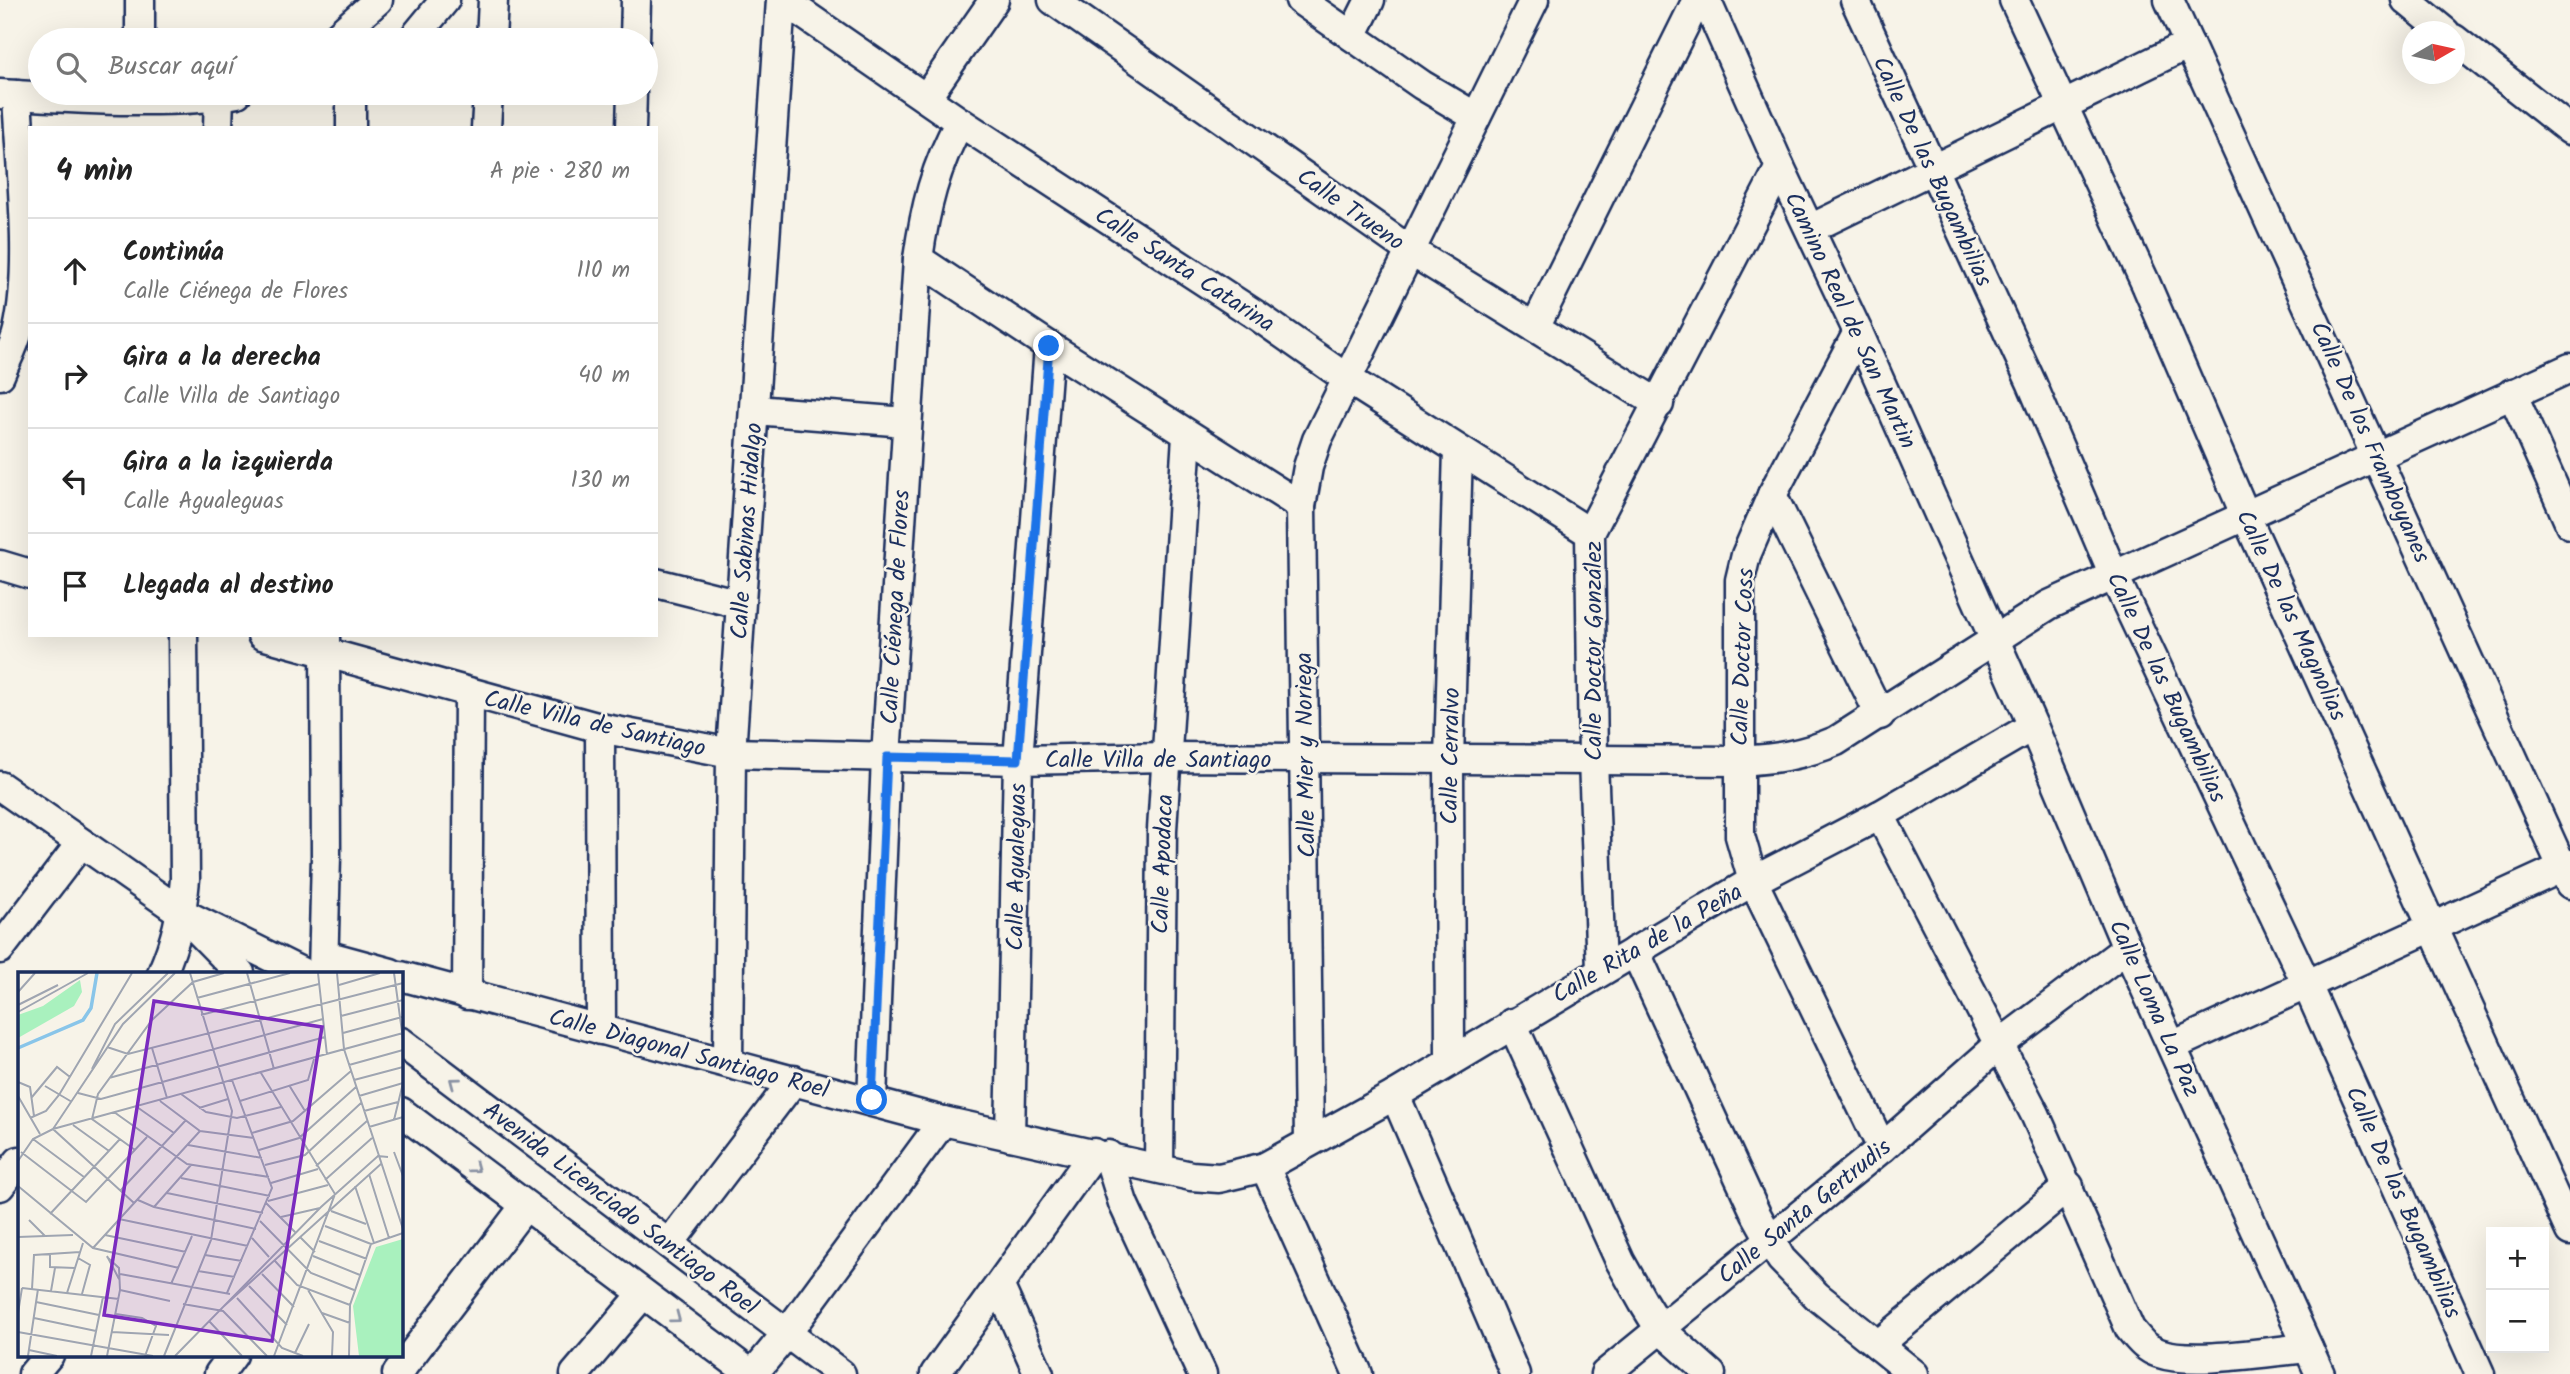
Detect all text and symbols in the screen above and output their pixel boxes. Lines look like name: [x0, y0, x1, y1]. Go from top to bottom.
north arrow: [2402, 21, 2465, 84]
search box: [28, 28, 658, 105]
text: Buscar aquí: [108, 46, 234, 88]
icon: search: [52, 48, 90, 86]
street label: Calle De las Bugambilias: [1861, 50, 2002, 293]
text: 4 min: [56, 148, 133, 196]
text: A pie · 280 m: [490, 154, 630, 190]
street label: Calle Trueno: [1288, 159, 1412, 262]
street label: Camino Real de San Martin: [1773, 185, 1926, 456]
street label: Calle Santa Catarina: [1086, 197, 1282, 343]
text: Continúa: [123, 232, 224, 274]
icon: ahead: [56, 252, 94, 290]
text: 110 m: [577, 253, 630, 289]
text: Calle Ciénega de Flores: [123, 274, 348, 310]
street label: Calle De los Framboyanes: [2299, 315, 2441, 570]
route end: [1033, 330, 1064, 361]
text: Gira a la derecha: [123, 337, 321, 379]
icon: right: [56, 357, 94, 395]
text: 40 m: [578, 358, 630, 394]
text: Calle Villa de Santiago: [123, 379, 340, 415]
street label: Calle Sabinas Hidalgo: [720, 421, 775, 641]
text: Gira a la izquierda: [123, 442, 333, 484]
icon: left: [56, 462, 94, 500]
text: 130 m: [571, 463, 630, 499]
text: Calle Agualeguas: [123, 484, 284, 520]
street label: Calle Ciénega de Flores: [871, 489, 922, 725]
street label: Calle De las Magnolias: [2225, 504, 2357, 728]
street label: Calle Doctor González: [1575, 541, 1614, 761]
text: Llegada al destino: [123, 565, 334, 607]
street label: Calle De las Bugambilias: [2095, 566, 2236, 809]
icon: arrive: [56, 567, 94, 605]
street label: Calle Doctor Coss: [1721, 567, 1766, 747]
street label: Calle Mier y Noriega: [1285, 652, 1328, 858]
street label: Calle Villa de Santiago: [480, 680, 710, 769]
street label: Calle Cerralvo: [1431, 687, 1472, 825]
street label: Calle Villa de Santiago: [1045, 741, 1271, 780]
street label: Calle Agualeguas: [997, 783, 1038, 951]
street label: Calle Apodaca: [1142, 793, 1185, 935]
street label: Calle Rita de la Peña: [1545, 874, 1750, 1015]
street label: Calle Loma La Paz: [2097, 914, 2210, 1104]
inset map: [18, 972, 402, 1356]
street label: Calle Diagonal Santiago Roel: [544, 998, 833, 1111]
one-way arrow: [449, 1078, 462, 1091]
street label: Calle De las Bugambilias: [2334, 1080, 2471, 1325]
route start: [856, 1084, 887, 1115]
street label: Avenida Licenciado Santiago Roel: [474, 1092, 766, 1326]
street label: Calle Santa Gertrudis: [1709, 1129, 1901, 1295]
one-way arrow: [467, 1159, 479, 1172]
map controls: [2486, 1227, 2549, 1353]
button: +: [2486, 1227, 2549, 1290]
button: −: [2486, 1290, 2549, 1353]
one-way arrow: [669, 1310, 681, 1323]

